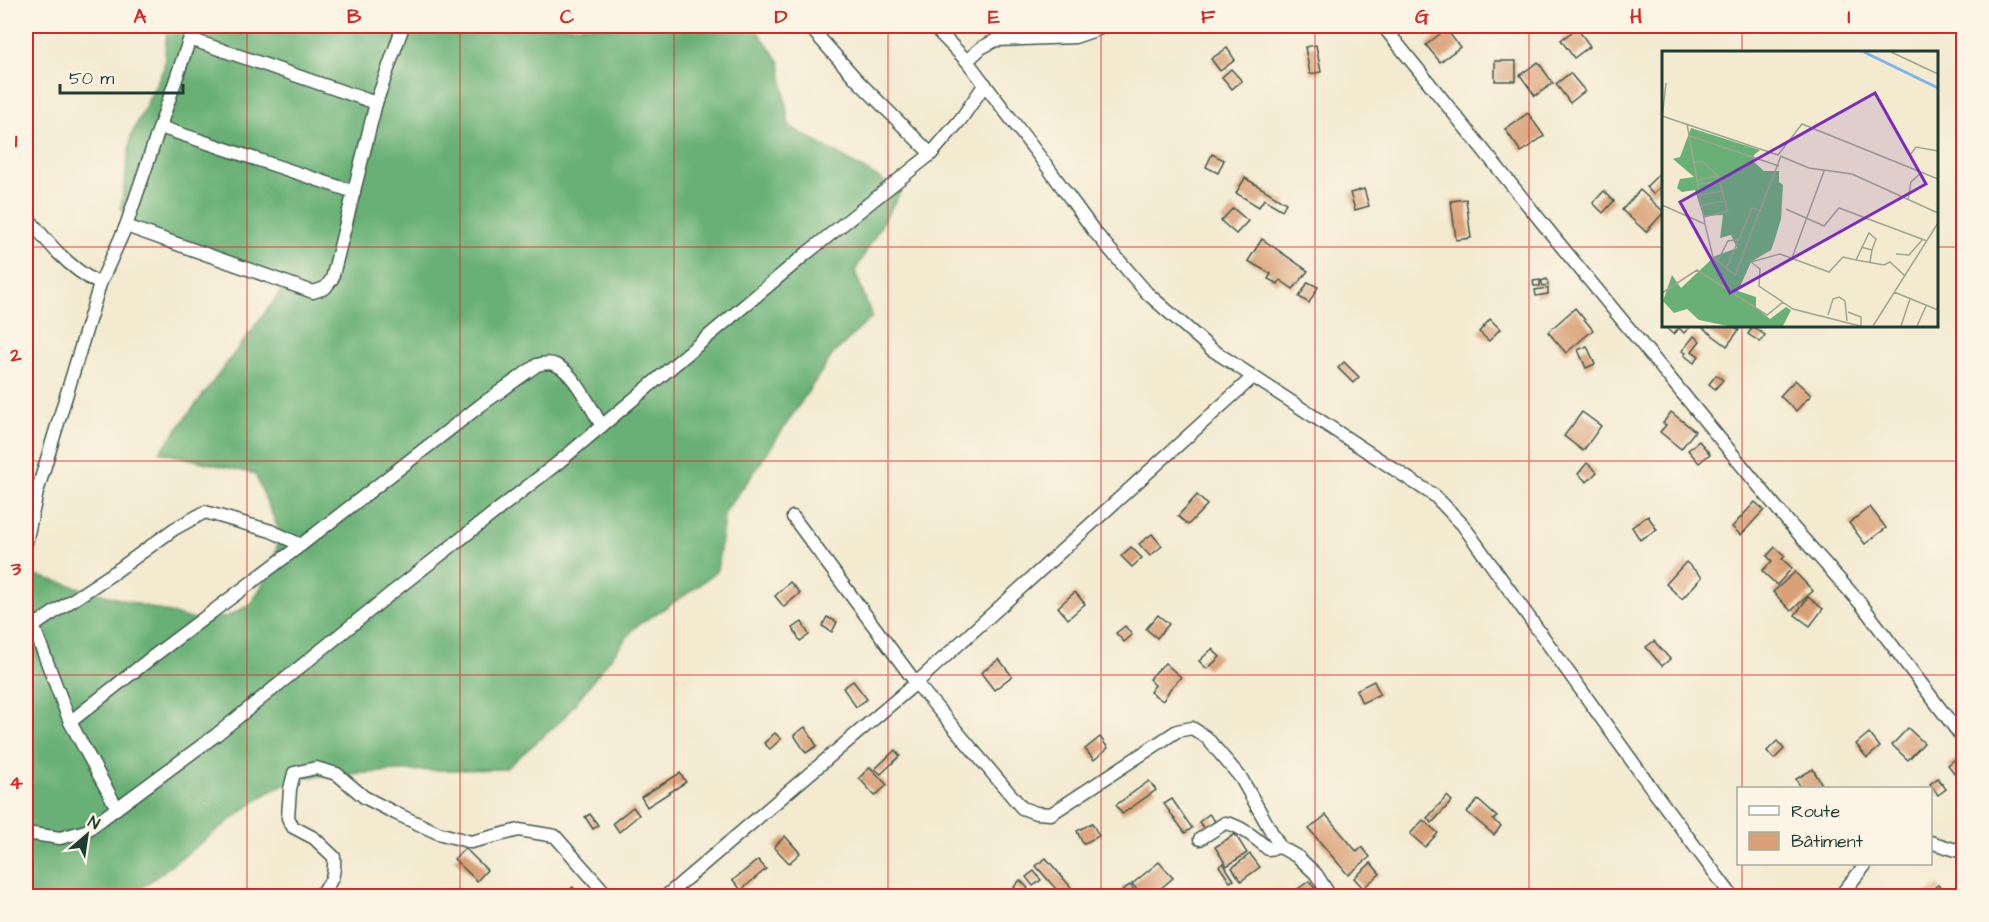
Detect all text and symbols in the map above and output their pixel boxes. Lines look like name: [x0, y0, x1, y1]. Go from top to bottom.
text: A: [134, 3, 147, 31]
text: B: [347, 3, 362, 31]
text: C: [560, 3, 575, 31]
text: D: [775, 3, 788, 31]
text: E: [988, 3, 1000, 31]
text: F: [1201, 3, 1216, 31]
text: G: [1415, 3, 1429, 31]
text: H: [1630, 3, 1642, 31]
text: I: [1847, 3, 1851, 31]
inset map: [1662, 51, 1938, 327]
scale bar: [60, 57, 183, 95]
text: 50 m: [69, 66, 114, 91]
text: 1: [15, 127, 18, 155]
text: 2: [9, 341, 22, 369]
text: 3: [10, 555, 22, 583]
text: 4: [9, 769, 23, 797]
legend: [1737, 787, 1932, 865]
text: Route: [1791, 799, 1840, 824]
north arrow: [57, 805, 117, 865]
text: N: [84, 811, 104, 835]
text: Bâtiment: [1791, 829, 1864, 854]

